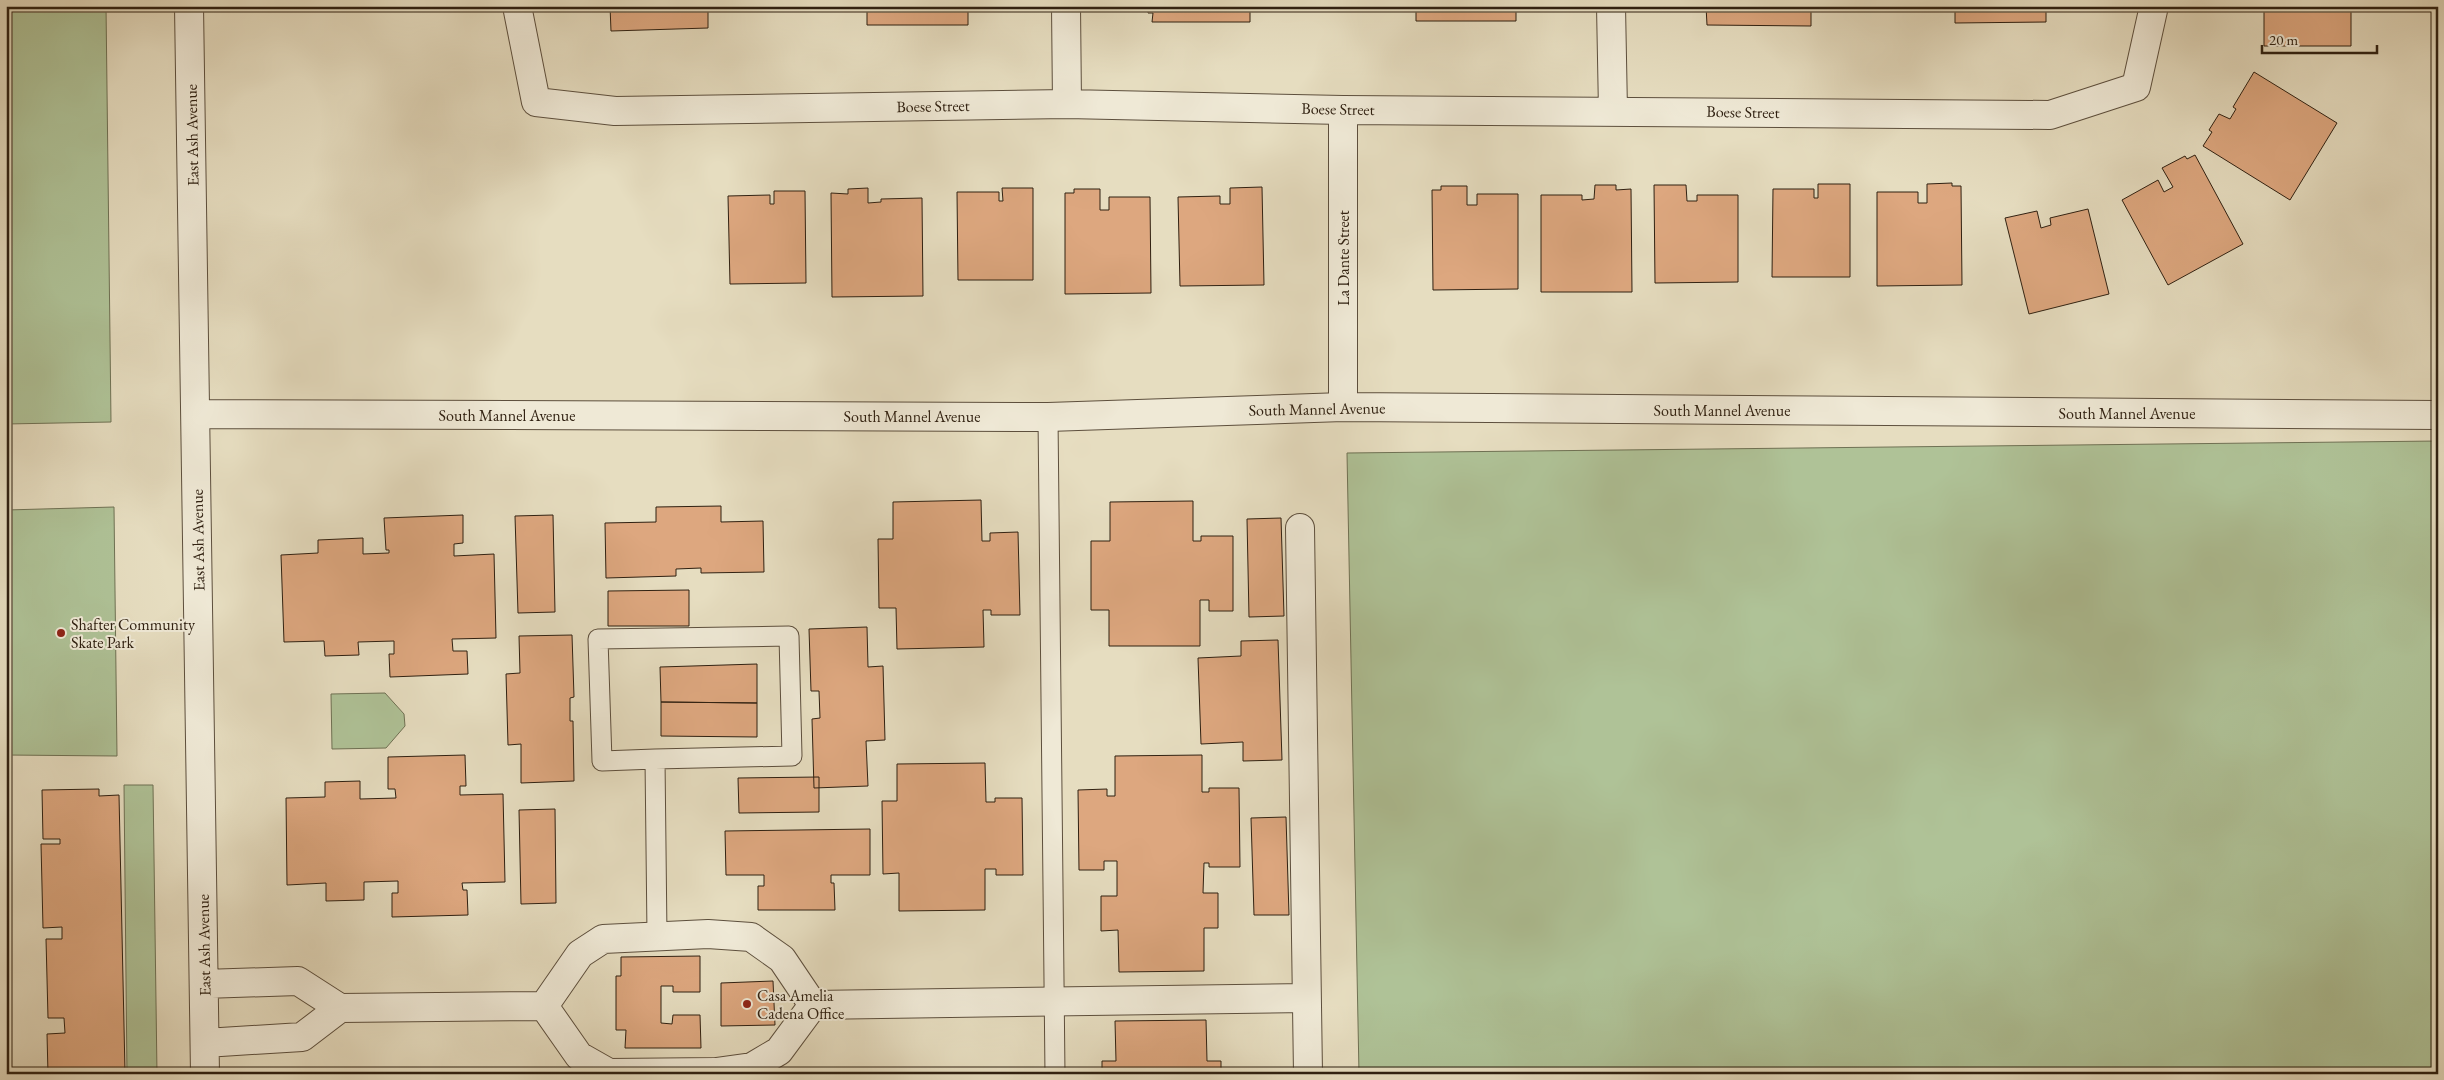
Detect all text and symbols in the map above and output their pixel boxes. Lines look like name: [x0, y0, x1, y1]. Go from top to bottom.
scale bar: [2262, 22, 2376, 54]
text: 20 m: [2269, 30, 2298, 49]
street label: East Ash Avenue: [181, 84, 203, 186]
street label: Boese Street: [896, 95, 970, 117]
street label: Boese Street: [1301, 98, 1375, 120]
street label: Boese Street: [1706, 101, 1780, 123]
street label: La Dante Street: [1333, 210, 1354, 306]
street label: South Mannel Avenue: [1248, 397, 1386, 421]
street label: South Mannel Avenue: [1654, 400, 1790, 421]
street label: South Mannel Avenue: [2059, 403, 2195, 424]
street label: South Mannel Avenue: [439, 405, 575, 426]
street label: South Mannel Avenue: [844, 406, 980, 427]
street label: East Ash Avenue: [187, 489, 209, 591]
place label: Shafter Community Skate Park: [71, 614, 196, 653]
marker: Shafter Community Skate Park: [55, 627, 67, 639]
street label: East Ash Avenue: [193, 894, 215, 996]
place label: Casa Amelia Cadena Office: [757, 985, 844, 1024]
marker: Casa Amelia Cadena Office: [741, 998, 753, 1010]

